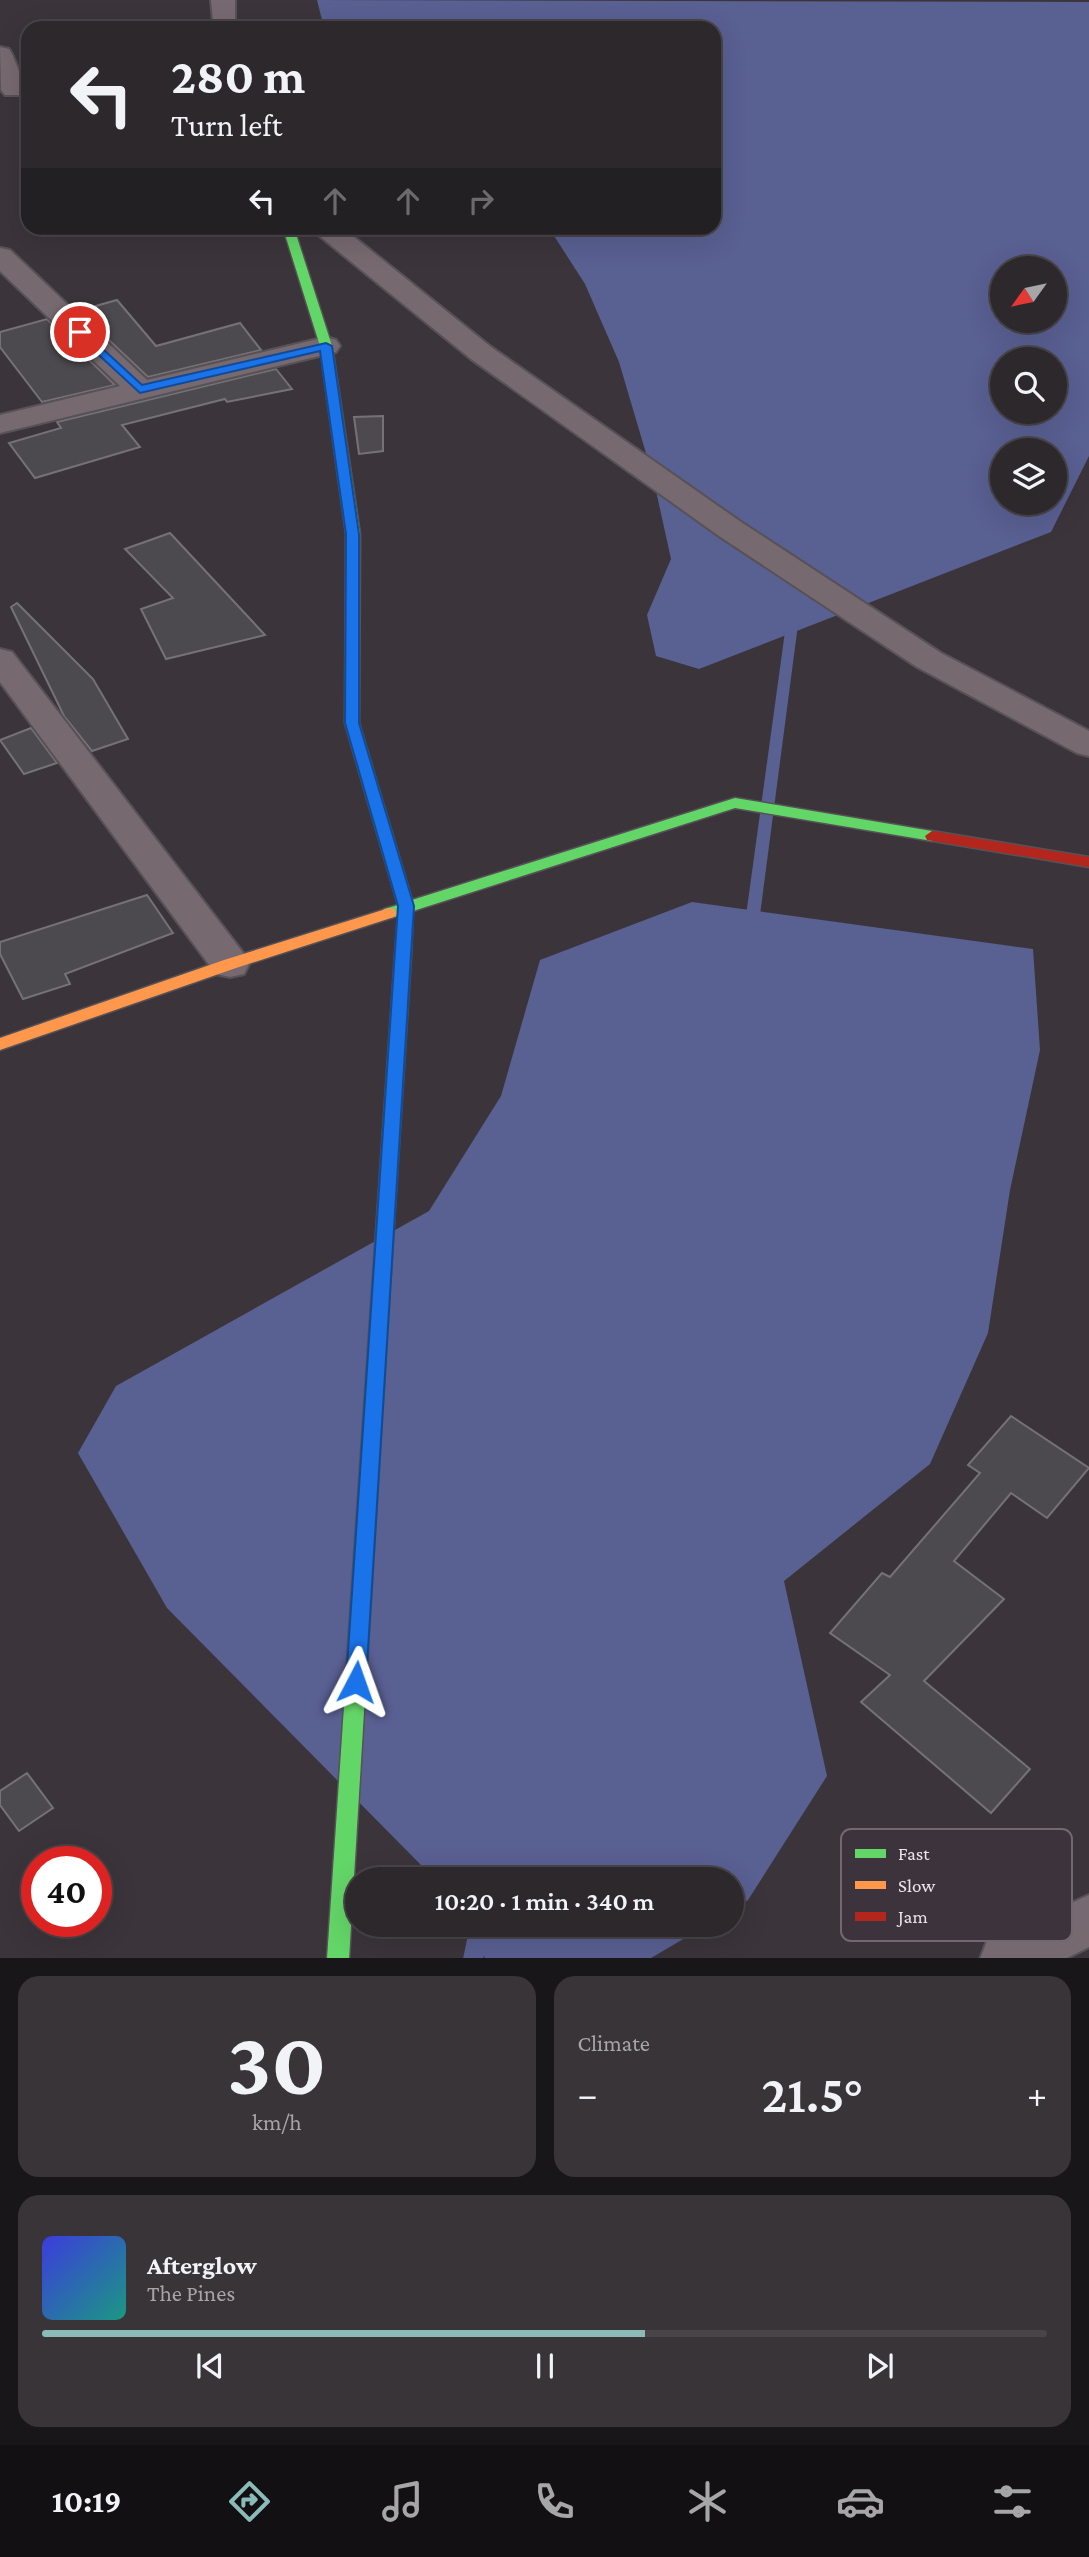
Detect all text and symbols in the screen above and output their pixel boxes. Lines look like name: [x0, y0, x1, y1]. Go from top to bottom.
icon: left: [56, 49, 147, 140]
text: 280 m: [171, 49, 305, 104]
text: Turn left: [171, 107, 282, 143]
icon: left: [243, 182, 281, 220]
icon: ahead: [316, 182, 354, 220]
icon: ahead: [389, 182, 427, 220]
icon: right: [462, 182, 500, 220]
north arrow: [990, 256, 1068, 332]
map controls: [990, 256, 1067, 515]
pin: [50, 302, 110, 362]
icon: arrive: [61, 313, 99, 351]
button: search: [990, 347, 1067, 424]
button: layers: [990, 438, 1067, 515]
position arrow: [319, 1645, 393, 1719]
legend: [841, 1829, 1072, 1941]
text: Fast: [898, 1843, 930, 1864]
speed limit sign: 40: [21, 1846, 112, 1937]
text: Slow: [898, 1875, 935, 1896]
text: 10:20 · 1 min · 340 m: [435, 1887, 654, 1916]
text: Jam: [896, 1906, 928, 1927]
text: 30: [227, 2012, 327, 2114]
text: Climate: [578, 2030, 650, 2056]
text: 21.5°: [761, 2065, 863, 2123]
text: −: [578, 2073, 598, 2115]
text: +: [1027, 2073, 1047, 2115]
text: km/h: [252, 2109, 302, 2135]
text: Afterglow: [147, 2251, 257, 2280]
text: The Pines: [147, 2280, 235, 2306]
icon: previous: [191, 2347, 229, 2385]
icon: pause: [526, 2347, 564, 2385]
icon: next: [861, 2347, 899, 2385]
icon: directions: [225, 2477, 274, 2526]
icon: music: [378, 2477, 427, 2526]
icon: phone: [530, 2477, 579, 2526]
icon: climate: [683, 2477, 732, 2526]
icon: car: [836, 2477, 885, 2526]
icon: filters: [988, 2477, 1037, 2526]
text: 10:19: [52, 2483, 122, 2519]

